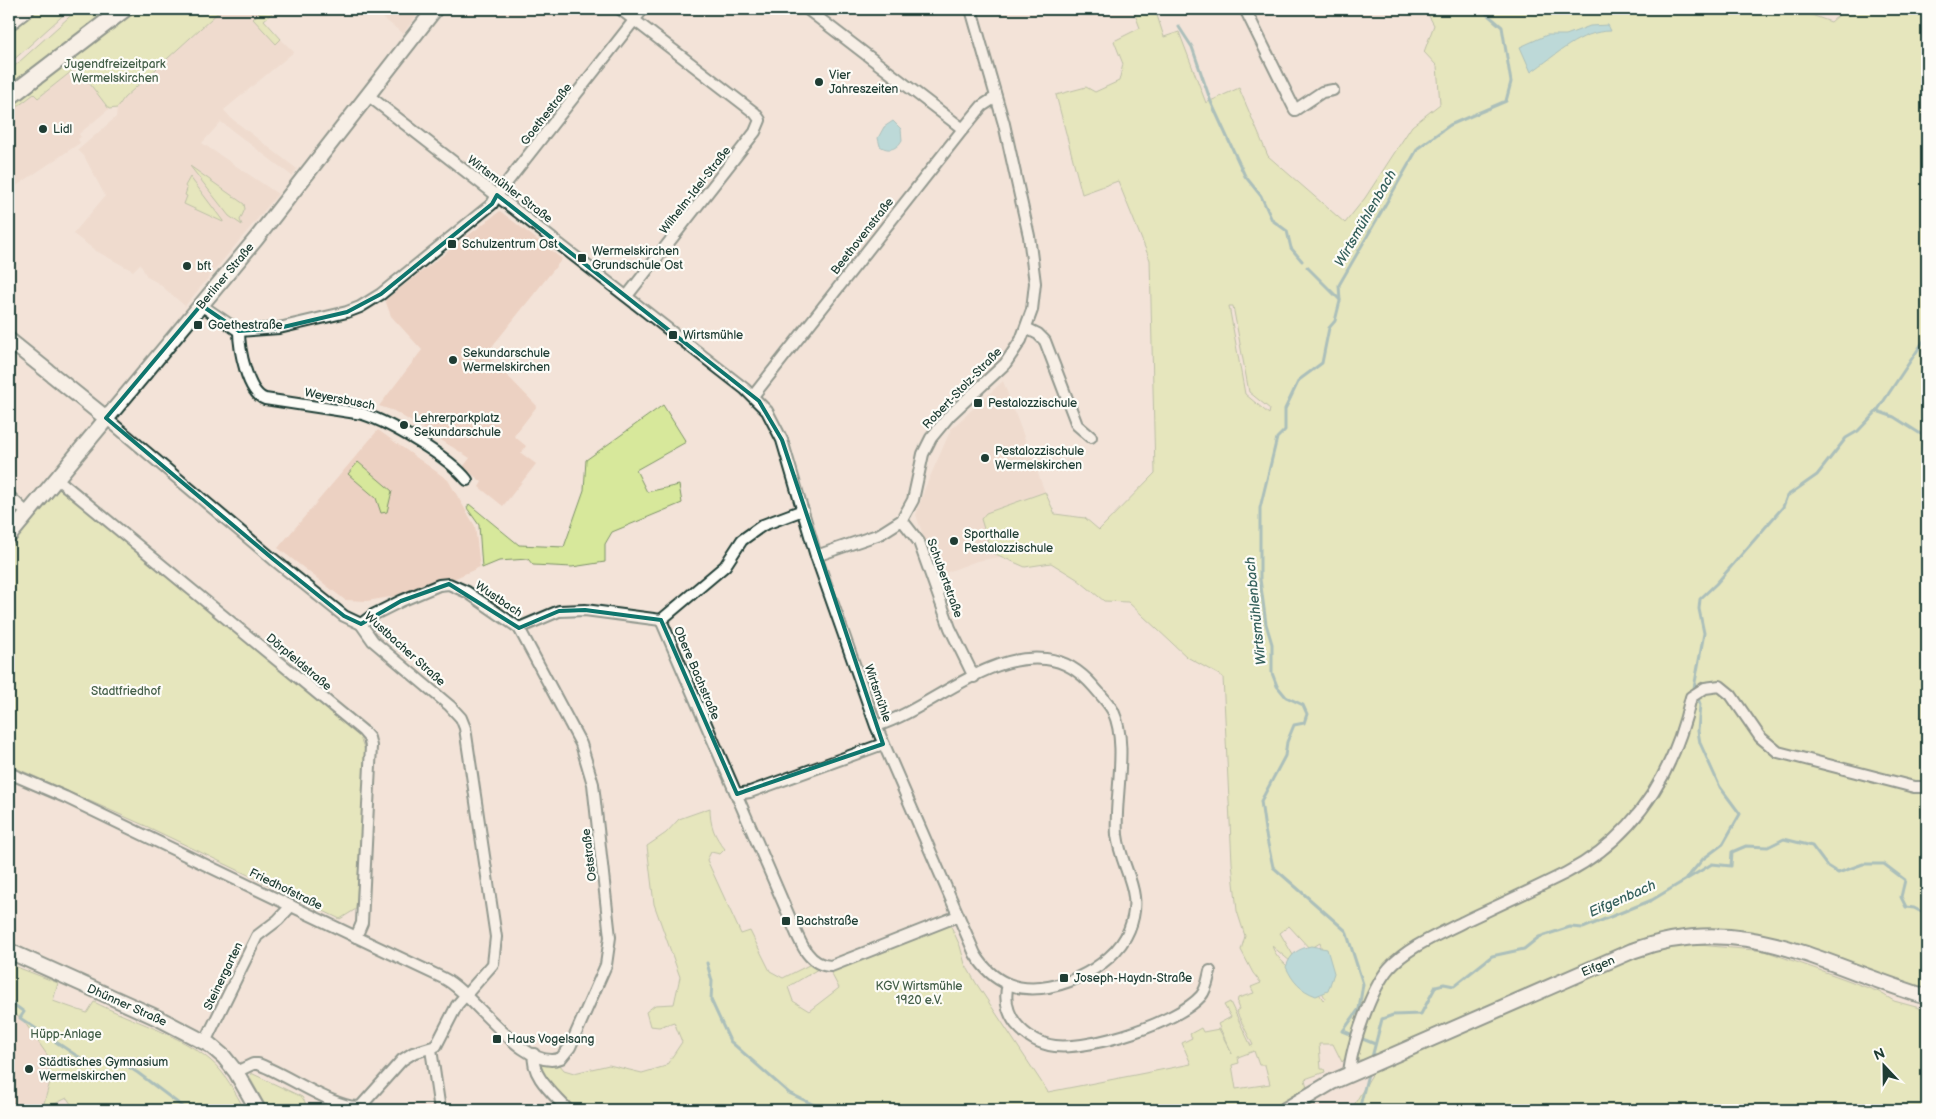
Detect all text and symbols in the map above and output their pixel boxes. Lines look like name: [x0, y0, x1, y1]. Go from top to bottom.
park label: Jugendfreizeitpark Wermelskirchen: [64, 57, 166, 86]
place label: Vier Jahreszeiten: [829, 68, 899, 97]
marker: Vier Jahreszeiten: [813, 76, 825, 88]
street label: Goethestraße: [517, 80, 575, 148]
place label: Lidl: [53, 122, 72, 137]
marker: Lidl: [37, 123, 49, 135]
street label: Wilhelm-Idel-Straße: [657, 144, 734, 237]
street label: Wirtsmühler Straße: [464, 152, 555, 226]
water label: Wirtsmühlenbach: [1331, 167, 1400, 270]
street label: Beethovenstraße: [828, 195, 897, 278]
place label: Schulzentrum Ost: [462, 237, 558, 252]
marker: Schulzentrum Ost: [446, 238, 458, 250]
street label: Berliner Straße: [193, 240, 257, 313]
place label: Wermelskirchen Grundschule Ost: [592, 244, 683, 273]
marker: Wermelskirchen Grundschule Ost: [576, 252, 588, 264]
place label: bft: [197, 259, 211, 274]
marker: bft: [181, 260, 193, 272]
place label: Goethestraße: [208, 318, 283, 333]
marker: Goethestraße: [192, 319, 204, 331]
place label: Wirtsmühle: [683, 328, 743, 343]
marker: Wirtsmühle: [667, 329, 679, 341]
street label: Robert-Stolz-Straße: [920, 344, 1005, 432]
place label: Sekundarschule Wermelskirchen: [463, 346, 550, 375]
marker: Sekundarschule Wermelskirchen: [447, 354, 459, 366]
street label: Weyersbusch: [303, 385, 377, 414]
place label: Pestalozzischule: [988, 396, 1077, 411]
marker: Pestalozzischule: [972, 397, 984, 409]
place label: Lehrerparkplatz Sekundarschule: [414, 411, 501, 440]
marker: Lehrerparkplatz Sekundarschule: [398, 419, 410, 431]
place label: Pestalozzischule Wermelskirchen: [995, 444, 1084, 473]
marker: Pestalozzischule Wermelskirchen: [979, 452, 991, 464]
place label: Sporthalle Pestalozzischule: [964, 527, 1053, 556]
marker: Sporthalle Pestalozzischule: [948, 535, 960, 547]
street label: Schubertstraße: [923, 537, 966, 620]
water label: Wirtsmühlenbach: [1241, 556, 1270, 666]
street label: Wustbach: [472, 578, 525, 621]
street label: Wustbacher Straße: [361, 609, 448, 690]
street label: Obere Bachstraße: [670, 624, 723, 722]
street label: Dörpfeldstraße: [263, 631, 334, 694]
street label: Wirtsmühle: [861, 662, 894, 724]
park label: Stadtfriedhof: [91, 684, 161, 699]
street label: Oststraße: [579, 828, 600, 882]
street label: Friedhofstraße: [247, 865, 325, 914]
water label: Eifgenbach: [1586, 876, 1659, 921]
place label: Bachstraße: [796, 914, 858, 929]
marker: Bachstraße: [780, 915, 792, 927]
street label: Steinergarten: [201, 940, 246, 1013]
street label: Eifgen: [1579, 953, 1617, 980]
place label: Joseph-Haydn-Straße: [1074, 971, 1192, 986]
marker: Joseph-Haydn-Straße: [1058, 972, 1070, 984]
park label: KGV Wirtsmühle 1920 e.V.: [876, 979, 962, 1008]
street label: Dhünner Straße: [85, 981, 169, 1030]
park label: Hüpp-Anlage: [30, 1027, 102, 1042]
place label: Haus Vogelsang: [507, 1032, 595, 1047]
marker: Haus Vogelsang: [491, 1033, 503, 1045]
north arrow: [1858, 1042, 1908, 1092]
text: N: [1871, 1045, 1887, 1064]
place label: Städtisches Gymnasium Wermelskirchen: [39, 1055, 168, 1084]
marker: Städtisches Gymnasium Wermelskirchen: [23, 1063, 35, 1075]

